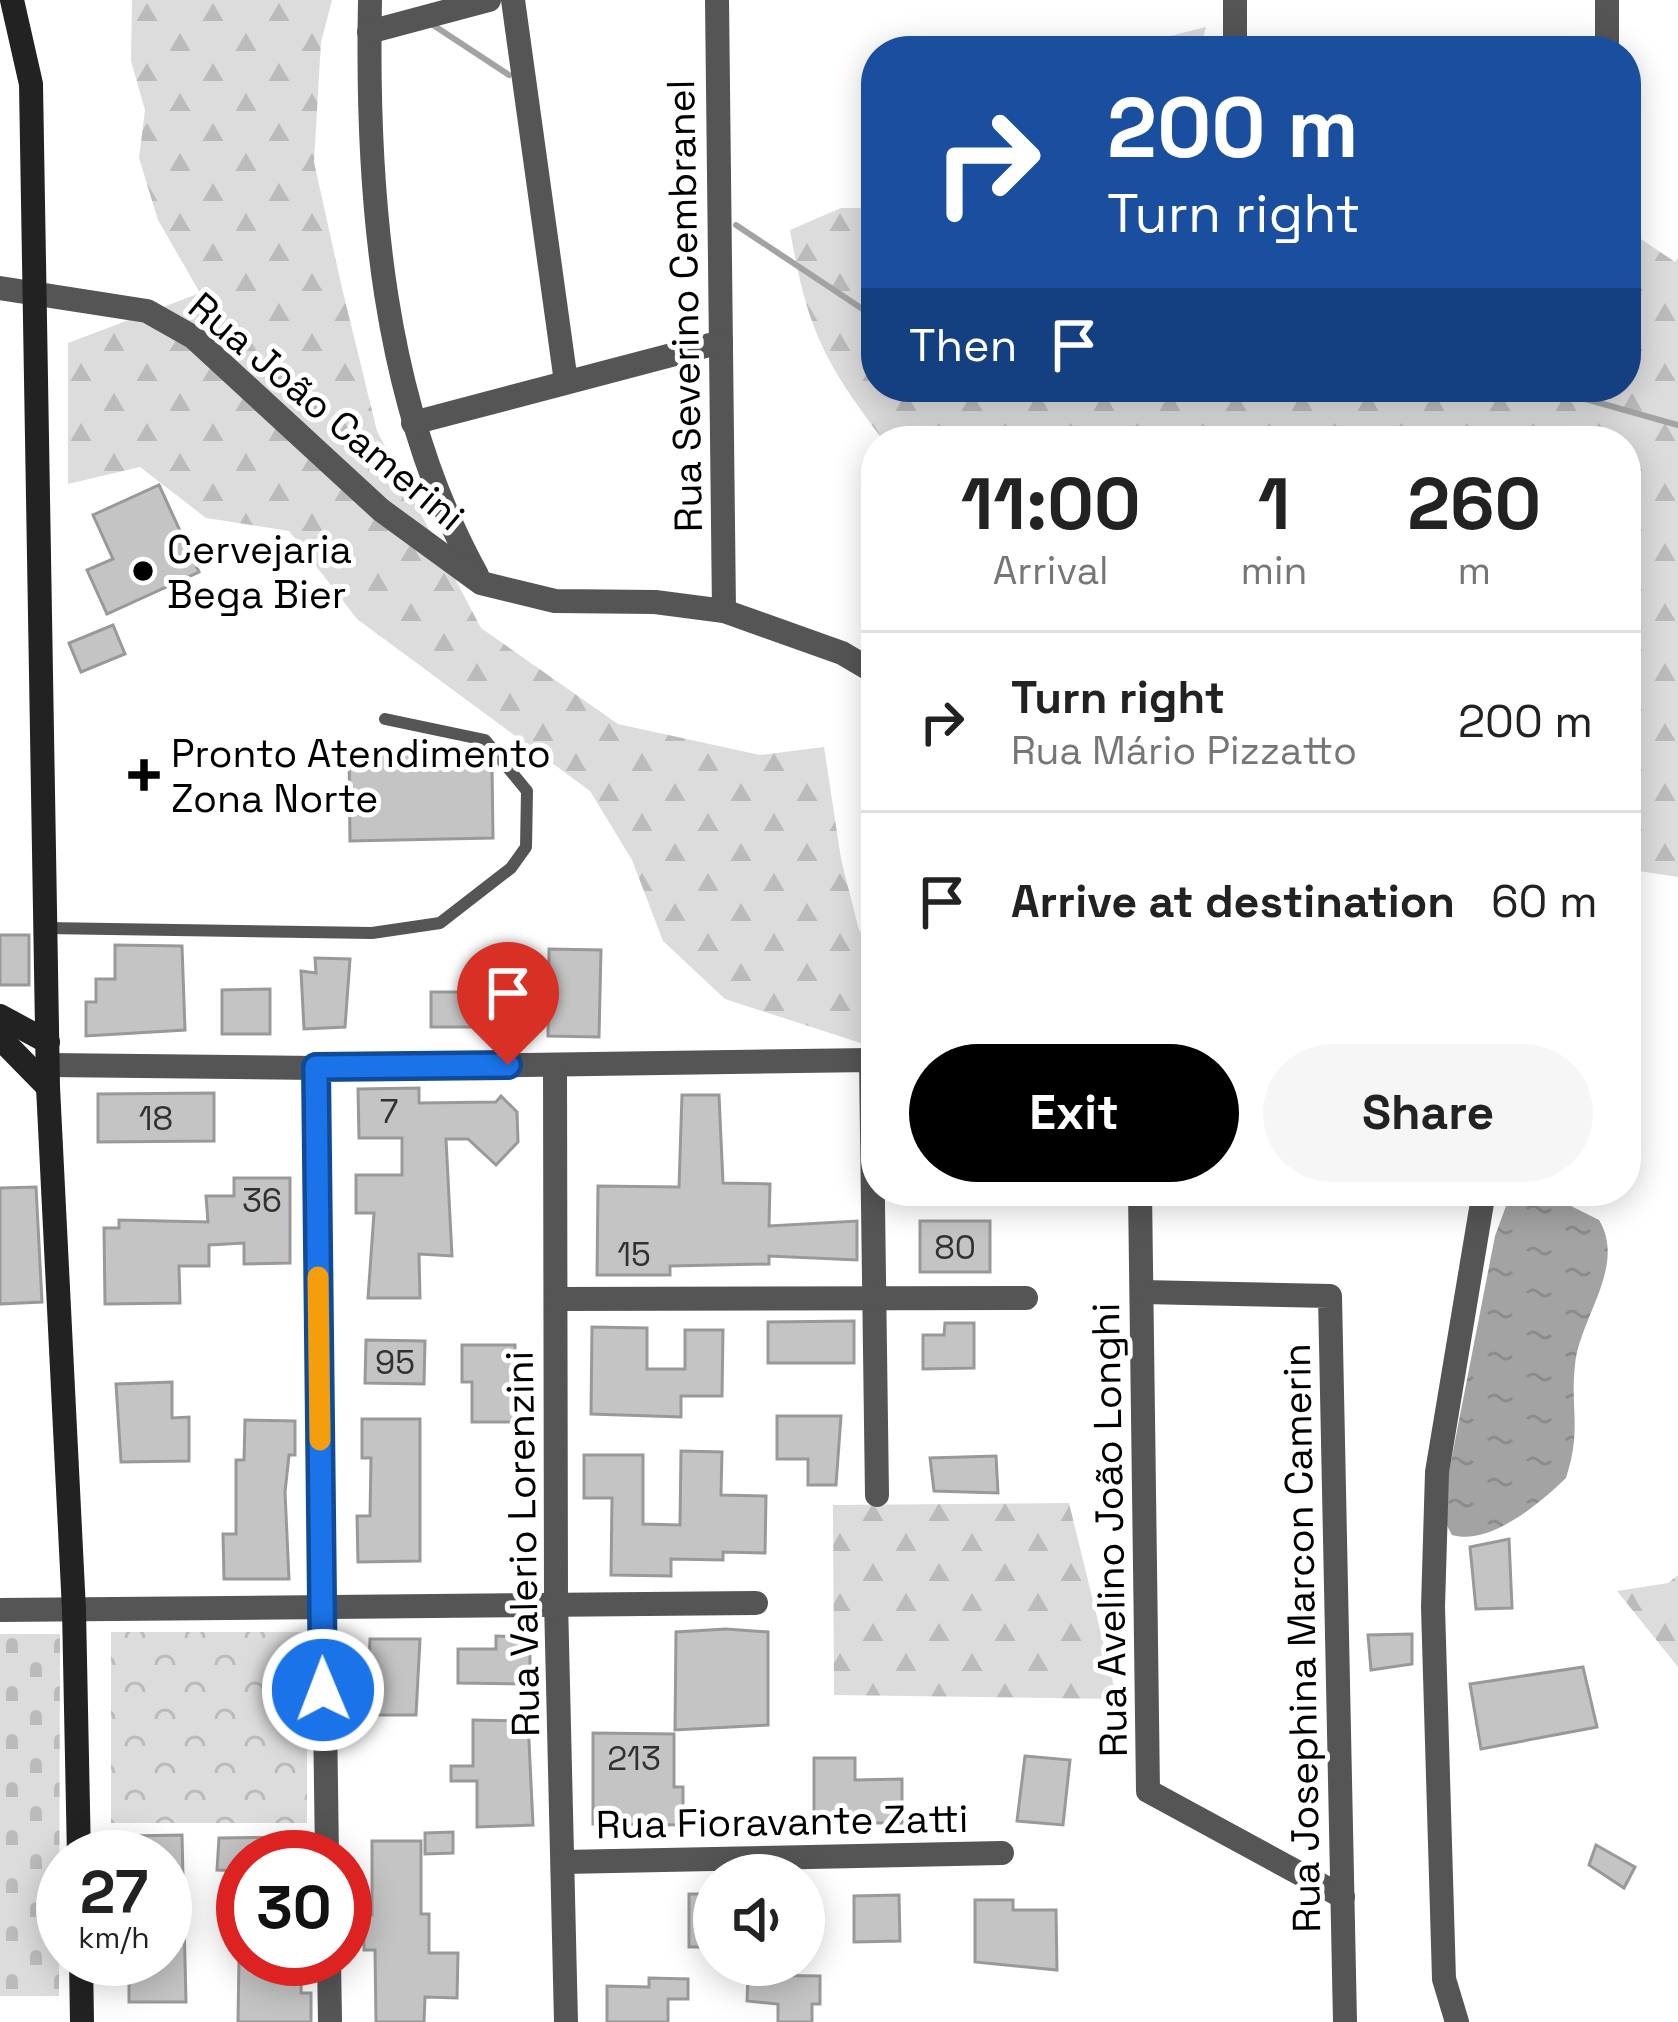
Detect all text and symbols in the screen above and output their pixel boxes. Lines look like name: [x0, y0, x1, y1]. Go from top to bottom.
text: 200 m: [1107, 74, 1359, 182]
street label: Rua Severino Cembranel: [656, 79, 713, 533]
icon: right: [909, 84, 1065, 240]
text: Turn right: [1107, 179, 1360, 248]
street label: Rua João Camerini: [179, 282, 475, 541]
icon: arrive: [1041, 312, 1107, 378]
text: Then: [909, 317, 1017, 374]
text: 11:00: [961, 458, 1141, 550]
text: 1: [1258, 458, 1290, 550]
text: 260: [1407, 458, 1541, 550]
place label: Cervejaria Bega Bier: [167, 525, 352, 619]
text: Arrival: [993, 546, 1109, 595]
text: min: [1240, 546, 1307, 595]
text: m: [1457, 546, 1491, 595]
marker: Cervejaria Bega Bier: [130, 558, 156, 584]
text: Turn right: [1011, 669, 1225, 726]
icon: right: [909, 689, 975, 755]
text: 200 m: [1458, 693, 1593, 750]
text: Rua Mário Pizzatto: [1011, 726, 1357, 775]
place label: Pronto Atendimento Zona Norte: [171, 729, 551, 823]
marker: Pronto Atendimento Zona Norte: [128, 759, 160, 791]
icon: arrive: [909, 869, 975, 935]
text: Arrive at destination: [1011, 873, 1455, 930]
text: 60 m: [1491, 873, 1598, 930]
pin: [457, 942, 559, 1065]
icon: arrive: [475, 960, 541, 1026]
button: Exit: [909, 1044, 1239, 1182]
button: Share: [1263, 1044, 1593, 1182]
house number: 7: [380, 1091, 398, 1133]
house number: 18: [139, 1098, 173, 1140]
house number: 36: [242, 1180, 282, 1222]
house number: 80: [934, 1227, 976, 1269]
house number: 15: [617, 1234, 651, 1276]
street label: Rua Avelino João Longhi: [1081, 1302, 1138, 1758]
house number: 95: [375, 1342, 415, 1384]
street label: Rua Josephina Marcon Camerin: [1272, 1343, 1331, 1933]
street label: Rua Valerio Lorenzini: [495, 1350, 550, 1737]
position arrow: [260, 1627, 386, 1753]
house number: 213: [607, 1738, 661, 1780]
street label: Rua Fioravante Zatti: [595, 1794, 969, 1849]
speed limit sign: 30: [216, 1830, 372, 1986]
text: 27: [80, 1854, 148, 1931]
map controls: [693, 1854, 825, 1986]
button: sound: [693, 1854, 825, 1986]
text: km/h: [78, 1918, 150, 1957]

